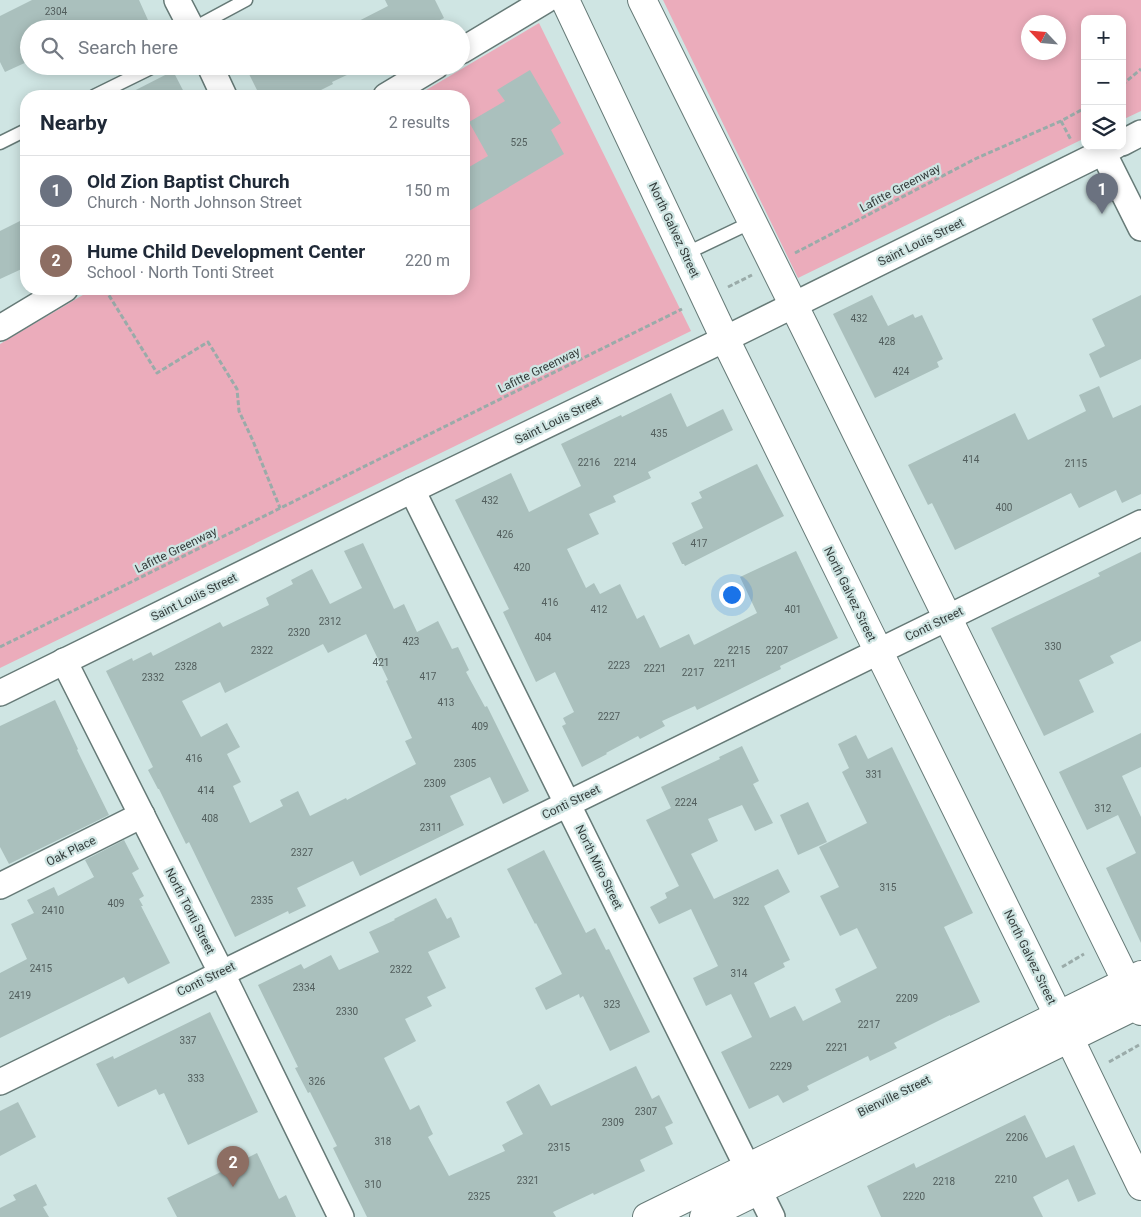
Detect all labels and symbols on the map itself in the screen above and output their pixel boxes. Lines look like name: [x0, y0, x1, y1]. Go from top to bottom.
house number: 2304: [45, 6, 68, 17]
north arrow: [1021, 15, 1066, 60]
house number: 525: [511, 137, 528, 148]
street label: Lafitte Greenway: [857, 161, 943, 215]
pin: 1: [1086, 173, 1118, 214]
street label: North Galvez Street: [646, 180, 702, 280]
street label: Saint Louis Street: [876, 215, 966, 269]
house number: 432: [851, 313, 868, 324]
house number: 428: [879, 336, 896, 347]
street label: Lafitte Greenway: [496, 344, 583, 396]
house number: 424: [893, 366, 910, 377]
street label: Saint Louis Street: [513, 393, 603, 447]
house number: 435: [651, 428, 668, 439]
house number: 414: [963, 454, 980, 465]
house number: 2216: [578, 457, 601, 468]
house number: 2214: [614, 457, 637, 468]
house number: 2115: [1065, 458, 1088, 469]
house number: 432: [482, 495, 499, 506]
house number: 400: [996, 502, 1013, 513]
street label: Lafitte Greenway: [133, 524, 220, 576]
house number: 426: [497, 529, 514, 540]
house number: 417: [691, 538, 708, 549]
street label: North Galvez Street: [821, 544, 879, 644]
house number: 420: [514, 562, 531, 573]
street label: Saint Louis Street: [149, 570, 239, 624]
your location: [719, 582, 745, 608]
house number: 416: [542, 597, 559, 608]
house number: 412: [591, 604, 608, 615]
house number: 401: [785, 604, 801, 615]
street label: Conti Street: [903, 604, 965, 644]
house number: 2312: [319, 616, 342, 627]
house number: 2320: [288, 627, 311, 638]
house number: 404: [535, 632, 552, 643]
house number: 423: [403, 636, 419, 647]
house number: 330: [1045, 641, 1062, 652]
house number: 2322: [251, 645, 274, 656]
house number: 2215: [728, 645, 751, 656]
house number: 2207: [766, 645, 789, 656]
house number: 421: [373, 657, 389, 668]
house number: 2211: [714, 658, 736, 669]
house number: 2223: [608, 660, 630, 671]
house number: 2328: [175, 661, 198, 672]
house number: 2221: [644, 663, 666, 674]
house number: 2217: [682, 667, 705, 678]
house number: 417: [420, 671, 437, 682]
house number: 2332: [142, 672, 165, 683]
house number: 413: [438, 697, 454, 708]
house number: 2227: [598, 711, 621, 722]
house number: 409: [472, 721, 488, 732]
house number: 416: [186, 753, 203, 764]
house number: 2305: [454, 758, 477, 769]
house number: 331: [866, 769, 882, 780]
house number: 2309: [424, 778, 446, 789]
street label: Conti Street: [540, 782, 602, 822]
house number: 414: [198, 785, 215, 796]
house number: 2224: [675, 797, 698, 808]
house number: 312: [1095, 803, 1112, 814]
house number: 408: [202, 813, 219, 824]
house number: 2311: [420, 822, 442, 833]
street label: North Miro Street: [573, 823, 626, 912]
street label: Oak Place: [44, 833, 98, 869]
house number: 2327: [291, 847, 314, 858]
street label: North Tonti Street: [162, 866, 218, 956]
house number: 315: [880, 882, 897, 893]
house number: 2335: [251, 895, 274, 906]
house number: 322: [733, 896, 750, 907]
house number: 409: [108, 898, 124, 909]
house number: 2410: [42, 905, 65, 916]
street label: North Galvez Street: [1001, 907, 1059, 1007]
street label: Conti Street: [175, 959, 237, 999]
house number: 2415: [30, 963, 53, 974]
house number: 2322: [390, 964, 413, 975]
house number: 314: [731, 968, 748, 979]
house number: 2334: [293, 982, 316, 993]
house number: 2419: [9, 990, 31, 1001]
house number: 2209: [896, 993, 918, 1004]
house number: 323: [604, 999, 620, 1010]
house number: 2330: [336, 1006, 359, 1017]
house number: 2217: [858, 1019, 881, 1030]
house number: 337: [180, 1035, 197, 1046]
house number: 2221: [826, 1042, 848, 1053]
house number: 2229: [770, 1061, 792, 1072]
street label: Bienville Street: [855, 1072, 933, 1120]
house number: 333: [188, 1073, 204, 1084]
house number: 326: [309, 1076, 326, 1087]
house number: 2307: [635, 1106, 658, 1117]
house number: 2309: [602, 1117, 624, 1128]
house number: 2206: [1006, 1132, 1029, 1143]
house number: 318: [375, 1136, 392, 1147]
house number: 2315: [548, 1142, 571, 1153]
pin: 2: [217, 1146, 249, 1187]
house number: 2210: [995, 1174, 1018, 1185]
house number: 2321: [517, 1175, 539, 1186]
house number: 2218: [933, 1176, 956, 1187]
house number: 310: [365, 1179, 382, 1190]
house number: 2325: [468, 1191, 491, 1202]
house number: 2220: [903, 1191, 926, 1202]

